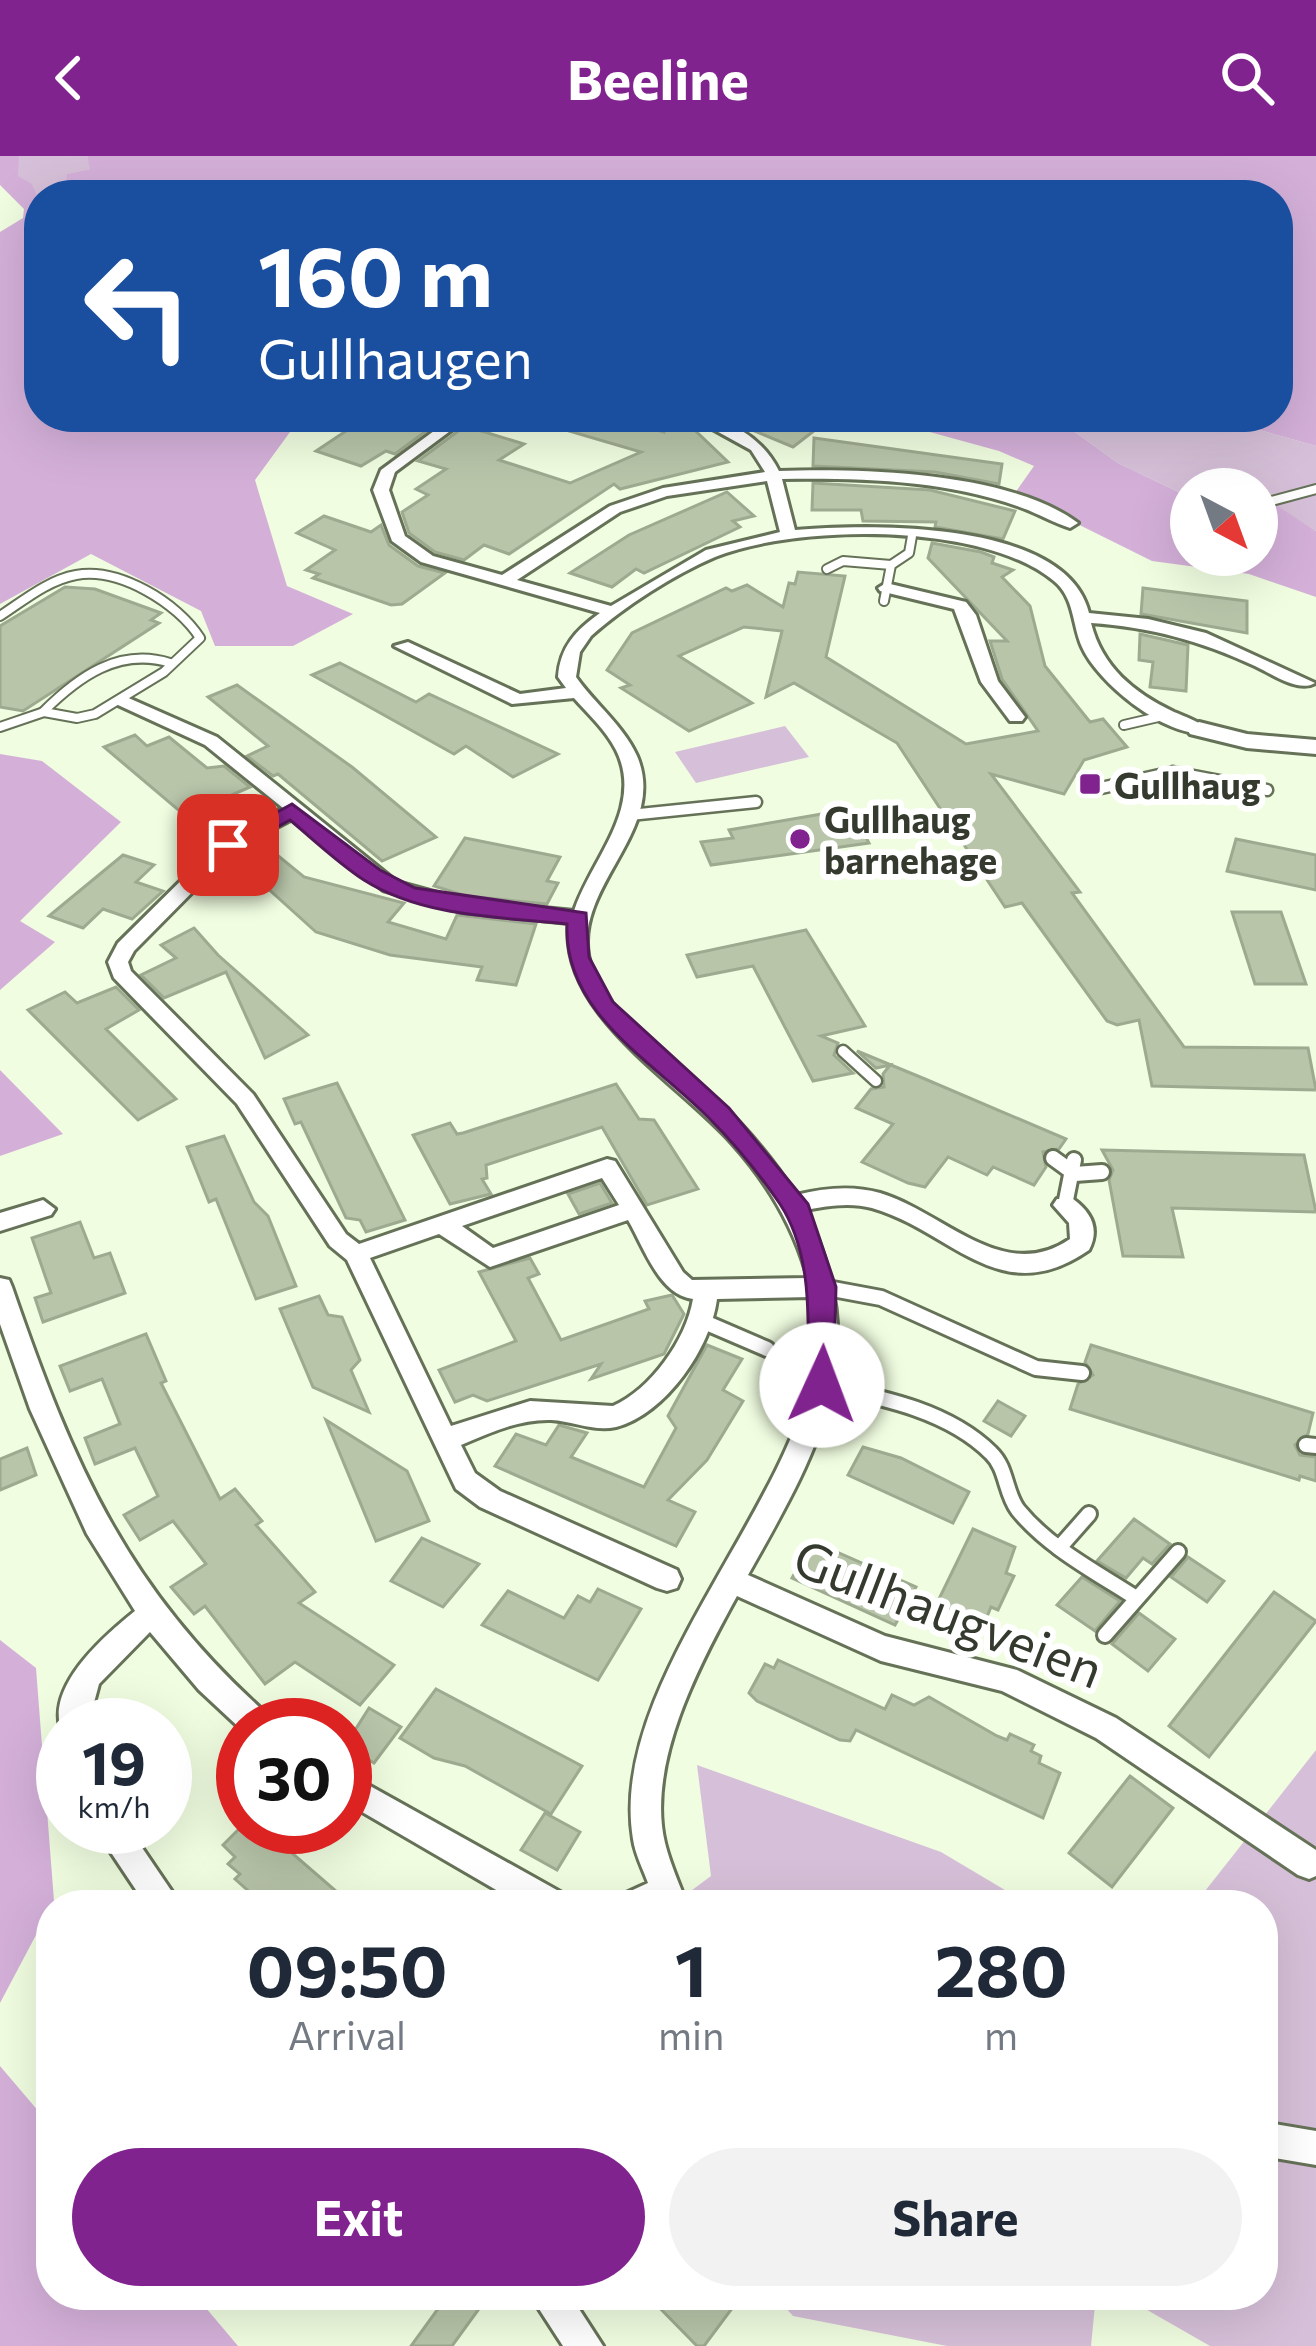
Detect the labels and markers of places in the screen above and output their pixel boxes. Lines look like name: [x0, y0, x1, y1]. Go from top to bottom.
place label: Gullhaug: [1114, 762, 1261, 806]
marker: Gullhaug: [1077, 771, 1103, 797]
pin: [177, 794, 279, 896]
place label: Gullhaug barnehage: [824, 796, 997, 881]
marker: Gullhaug barnehage: [787, 826, 813, 852]

